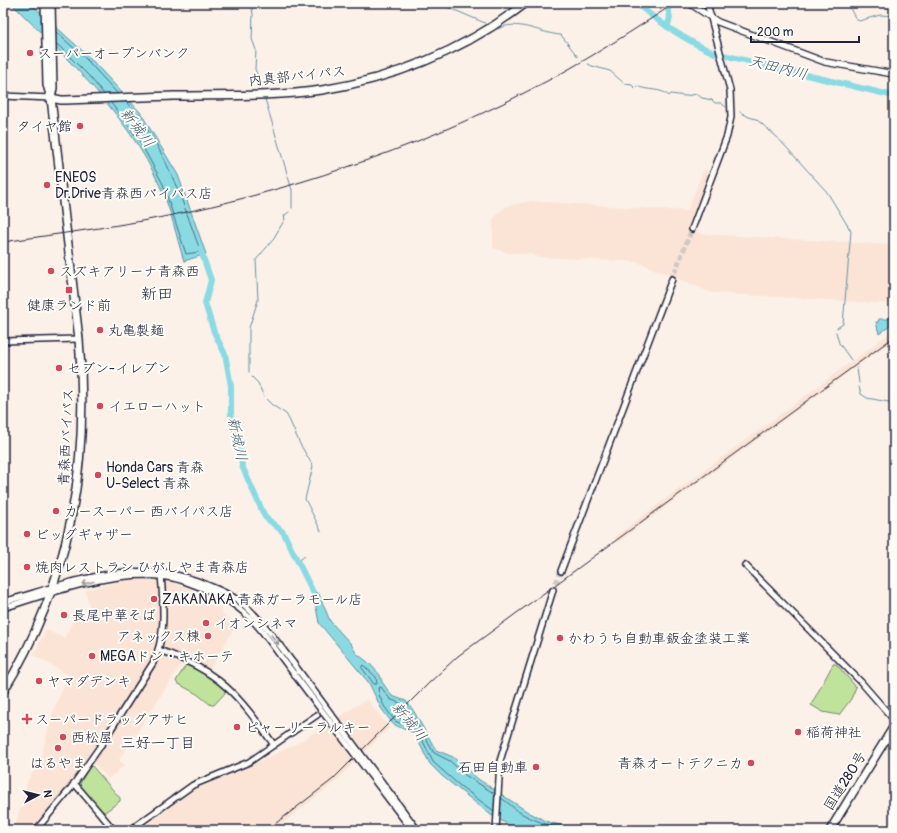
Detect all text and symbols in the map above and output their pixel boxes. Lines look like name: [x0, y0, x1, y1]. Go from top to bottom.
scale bar: [751, 18, 859, 44]
text: 200 m: [757, 25, 794, 40]
place label: スーパーオープンバンク: [38, 45, 189, 62]
marker: スーパーオープンバンク: [25, 48, 35, 58]
water label: 天田内川: [747, 52, 809, 84]
street label: 内真部バイパス: [248, 62, 346, 90]
water label: 新城川: [116, 104, 158, 152]
place label: タイヤ館: [17, 118, 72, 135]
marker: タイヤ館: [75, 121, 85, 131]
place label: ENEOS Dr.Drive青森西バイパス店: [55, 169, 213, 202]
marker: ENEOS Dr.Drive青森西バイパス店: [42, 180, 52, 190]
place label: スズキアリーナ青森西: [59, 263, 200, 280]
marker: スズキアリーナ青森西: [46, 266, 56, 276]
district label: 新田: [141, 284, 173, 304]
marker: 健康ランド前: [64, 285, 74, 295]
place label: 健康ランド前: [27, 297, 111, 314]
place label: 丸亀製麺: [108, 322, 164, 339]
marker: 丸亀製麺: [95, 325, 105, 335]
place label: セブン-イレブン: [67, 360, 171, 377]
marker: セブン-イレブン: [54, 363, 64, 373]
street label: 青森西バイパス: [55, 388, 77, 486]
place label: イエローハット: [108, 398, 206, 415]
marker: イエローハット: [95, 401, 105, 411]
water label: 新城川: [223, 415, 251, 463]
place label: Honda Cars 青森 U-Select 青森: [106, 459, 204, 492]
marker: Honda Cars 青森 U-Select 青森: [93, 470, 103, 480]
place label: カースーパー 西バイパス店: [64, 503, 233, 520]
marker: カースーパー 西バイパス店: [51, 506, 61, 516]
place label: ビッグギャザー: [35, 526, 133, 543]
marker: ビッグギャザー: [22, 529, 32, 539]
place label: 焼肉レストラン ひがしやま青森店: [35, 559, 249, 576]
marker: 焼肉レストラン ひがしやま青森店: [22, 562, 32, 572]
one-way arrow: [82, 580, 95, 588]
place label: ZAKANAKA 青森ガーラモール店: [162, 591, 362, 608]
marker: ZAKANAKA 青森ガーラモール店: [149, 594, 159, 604]
place label: 長尾中華そば: [72, 607, 156, 624]
marker: 長尾中華そば: [59, 610, 69, 620]
place label: イオンシネマ: [214, 615, 297, 632]
marker: イオンシネマ: [201, 618, 211, 628]
place label: アネックス棟: [117, 628, 201, 645]
place label: かわうち自動車鈑金塗装工業: [568, 630, 750, 647]
marker: アネックス棟: [203, 631, 213, 641]
marker: かわうち自動車鈑金塗装工業: [555, 633, 565, 643]
one-way arrow: [271, 634, 279, 645]
place label: MEGAドン・キホーテ: [100, 648, 234, 665]
marker: MEGAドン・キホーテ: [87, 651, 97, 661]
place label: ヤマダデンキ: [47, 673, 131, 690]
marker: ヤマダデンキ: [34, 676, 44, 686]
water label: 新城川: [387, 699, 431, 745]
place label: スーパードラッグアサヒ: [35, 711, 188, 728]
marker: スーパードラッグアサヒ: [22, 714, 32, 724]
place label: ピャーリーラルキー: [245, 719, 370, 736]
marker: ピャーリーラルキー: [232, 722, 242, 732]
place label: 稲荷神社: [806, 724, 862, 741]
marker: 稲荷神社: [793, 727, 803, 737]
place label: 西松屋: [71, 729, 113, 746]
marker: 西松屋: [58, 732, 68, 742]
district label: 三好一丁目: [120, 734, 196, 753]
marker: はるやま: [53, 743, 63, 753]
street label: 国道280号: [820, 748, 870, 814]
place label: はるやま: [30, 755, 86, 772]
place label: 青森オートテクニカ: [618, 755, 743, 772]
marker: 青森オートテクニカ: [746, 758, 756, 768]
place label: 石田自動車: [458, 759, 528, 776]
marker: 石田自動車: [531, 762, 541, 772]
north arrow: [18, 775, 58, 815]
text: N: [41, 789, 54, 799]

